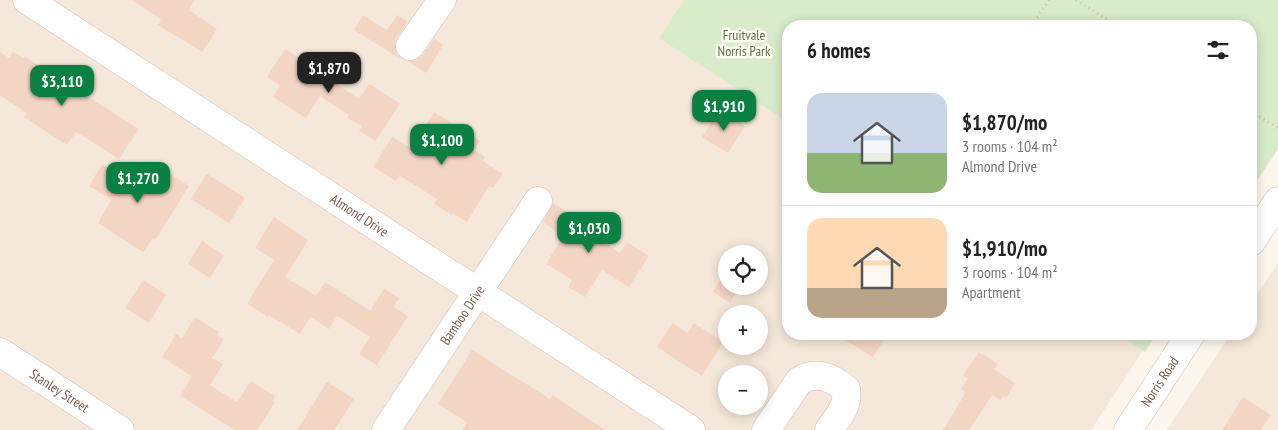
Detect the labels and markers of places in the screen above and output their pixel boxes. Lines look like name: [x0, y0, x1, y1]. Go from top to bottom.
pin: $1,870: [288, 52, 370, 94]
pin: $3,110: [21, 64, 103, 107]
pin: $1,910: [683, 90, 765, 132]
pin: $1,100: [401, 124, 483, 166]
pin: $1,270: [97, 162, 179, 204]
pin: $1,030: [548, 212, 630, 254]

